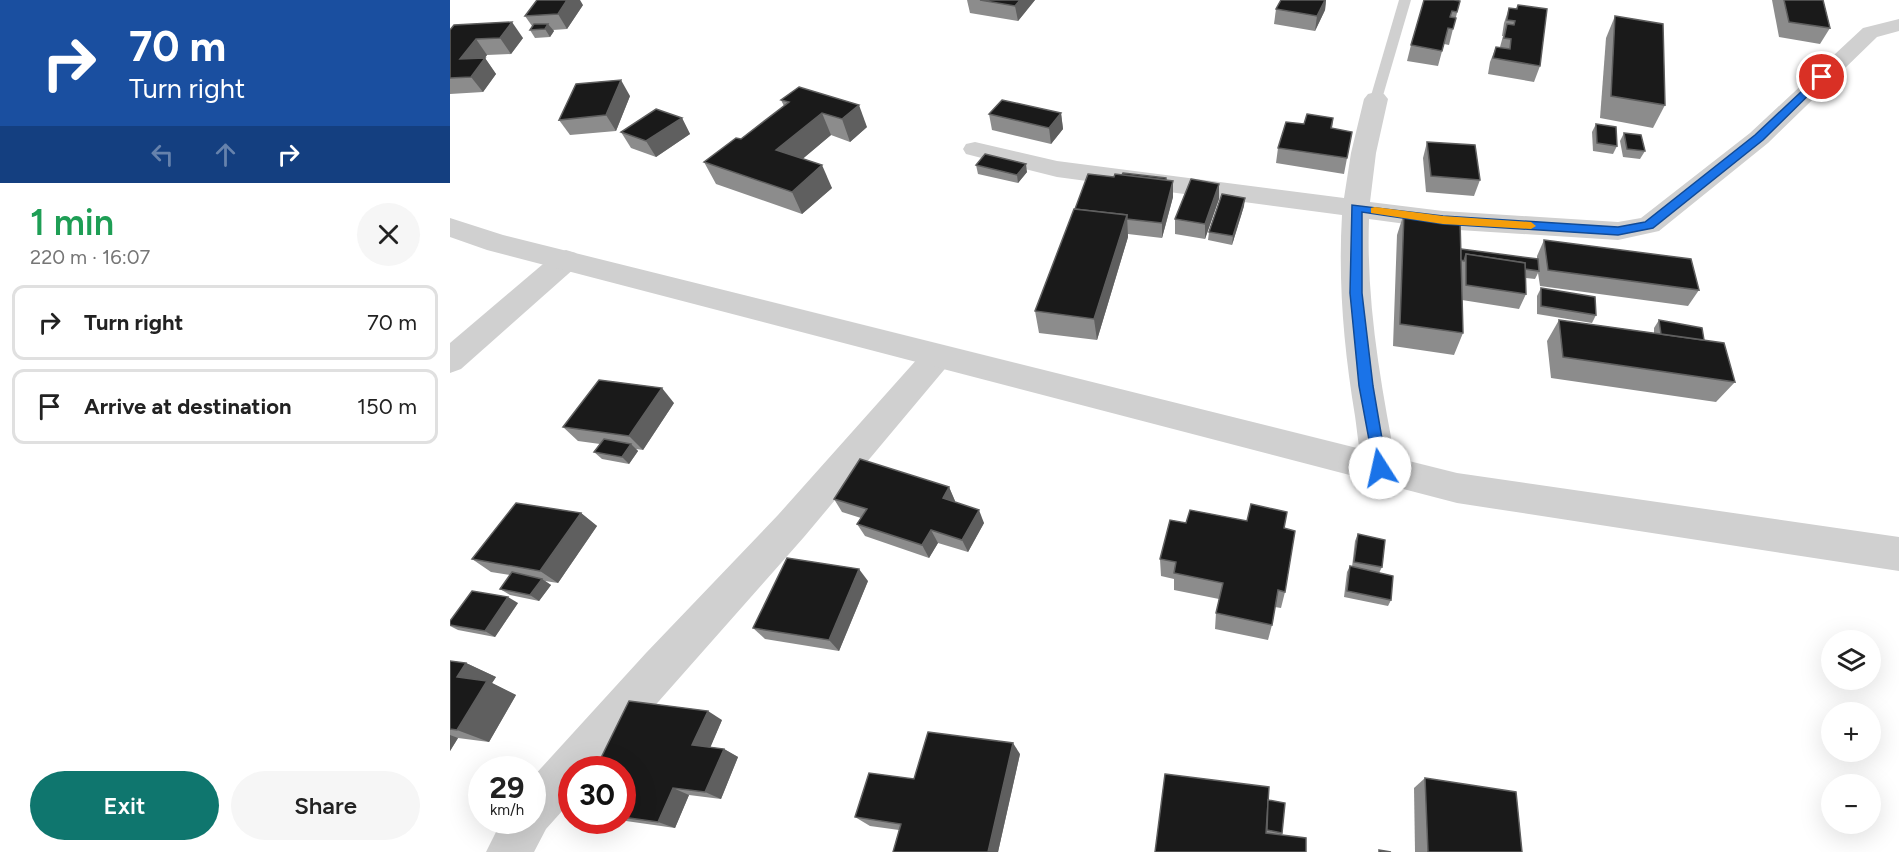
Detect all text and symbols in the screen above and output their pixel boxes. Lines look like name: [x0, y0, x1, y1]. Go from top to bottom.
text: 70 m: [129, 21, 226, 72]
icon: right: [30, 24, 108, 102]
pin: [1796, 51, 1847, 102]
icon: arrive: [1805, 60, 1838, 93]
text: Turn right: [129, 72, 245, 105]
icon: left: [146, 138, 179, 171]
icon: ahead: [209, 138, 242, 171]
icon: right: [272, 138, 305, 171]
text: 1 min: [30, 201, 114, 244]
button: close: [357, 203, 420, 266]
text: 220 m · 16:07: [30, 245, 150, 269]
icon: right: [33, 306, 66, 339]
text: Turn right: [84, 309, 183, 336]
text: 70 m: [367, 309, 417, 336]
icon: arrive: [33, 390, 66, 423]
text: Arrive at destination: [84, 393, 292, 420]
text: 150 m: [357, 393, 417, 420]
position arrow: [1348, 436, 1412, 500]
map controls: [1821, 630, 1881, 834]
button: layers: [1821, 630, 1881, 690]
button: +: [1821, 702, 1881, 762]
speed limit sign: 30: [558, 756, 636, 834]
text: 29: [490, 769, 524, 806]
button: Exit: [30, 771, 219, 840]
button: Share: [231, 771, 420, 840]
button: −: [1821, 774, 1881, 834]
text: km/h: [490, 801, 524, 819]

